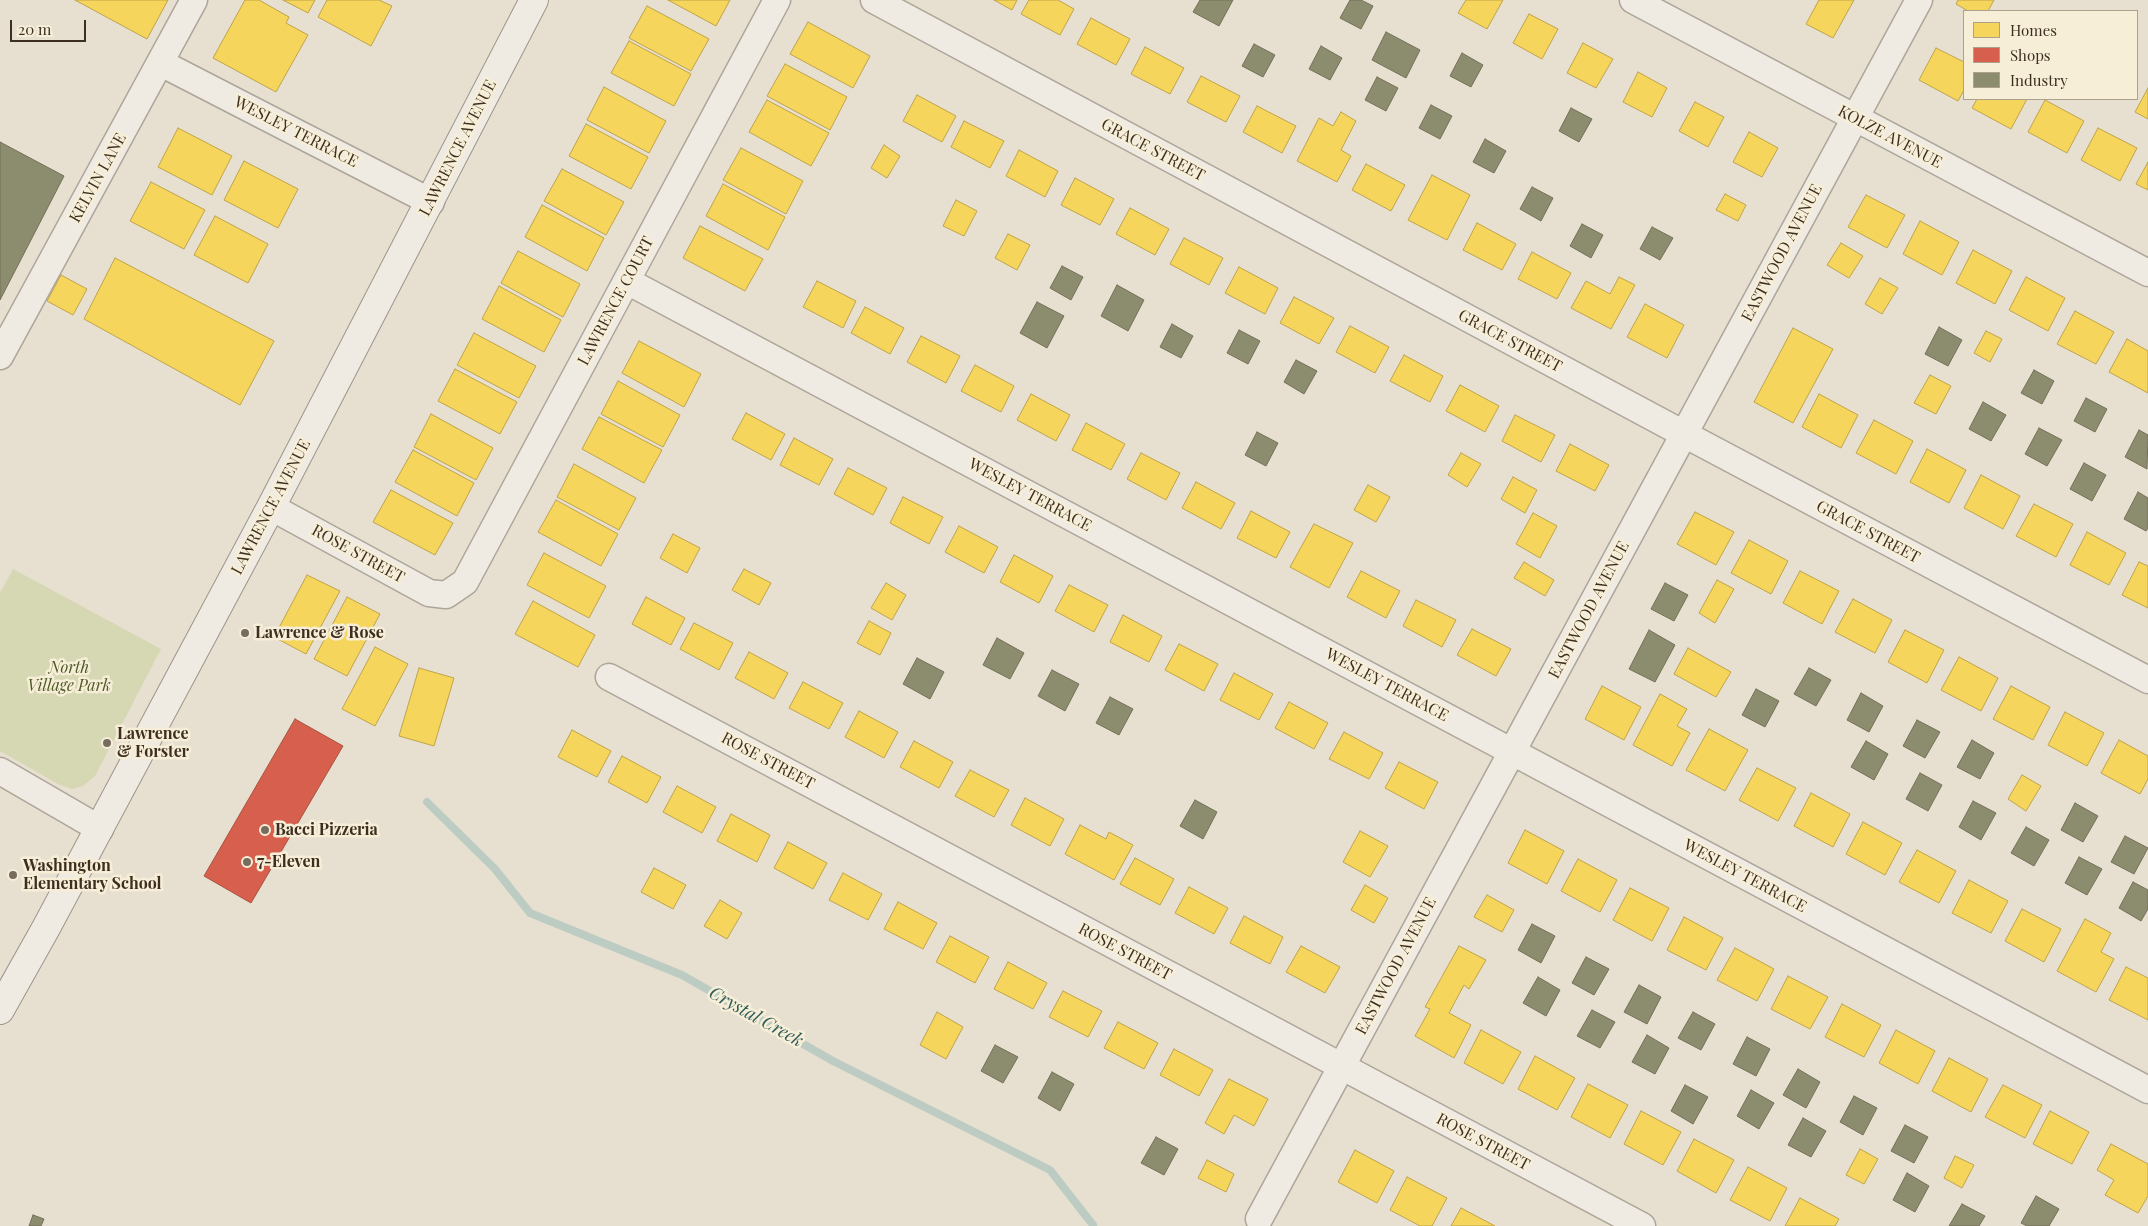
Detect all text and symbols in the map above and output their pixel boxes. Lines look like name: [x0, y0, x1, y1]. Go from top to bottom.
scale bar: [12, 10, 89, 42]
legend: [1963, 10, 2138, 100]
text: 20 m: [18, 19, 51, 39]
text: Homes: [2010, 20, 2057, 40]
text: Shops: [2010, 45, 2051, 65]
text: Industry: [2010, 70, 2068, 90]
street label: LAWRENCE AVENUE: [415, 77, 501, 219]
street label: WESLEY TERRACE: [231, 92, 361, 172]
street label: KOLZE AVENUE: [1835, 102, 1945, 172]
street label: GRACE STREET: [1098, 115, 1208, 185]
street label: KELVIN LANE: [66, 130, 130, 226]
street label: EASTWOOD AVENUE: [1738, 181, 1826, 325]
street label: LAWRENCE COURT: [574, 233, 658, 369]
street label: GRACE STREET: [1455, 306, 1565, 376]
street label: LAWRENCE AVENUE: [227, 436, 315, 578]
street label: WESLEY TERRACE: [965, 454, 1095, 536]
street label: GRACE STREET: [1813, 497, 1923, 567]
street label: ROSE STREET: [308, 521, 408, 587]
street label: EASTWOOD AVENUE: [1545, 538, 1633, 682]
place label: Lawrence & Rose: [255, 623, 384, 643]
marker: Lawrence & Rose: [239, 627, 251, 639]
street label: WESLEY TERRACE: [1322, 644, 1452, 726]
park label: North Village Park: [27, 658, 111, 696]
place label: Lawrence & Forster: [117, 724, 189, 762]
street label: ROSE STREET: [718, 728, 818, 794]
marker: Lawrence & Forster: [101, 737, 113, 749]
place label: Bacci Pizzeria: [275, 820, 378, 840]
marker: Bacci Pizzeria: [259, 824, 271, 836]
street label: WESLEY TERRACE: [1680, 835, 1810, 917]
place label: 7-Eleven: [257, 852, 320, 872]
place label: Washington Elementary School: [23, 856, 162, 894]
marker: 7-Eleven: [241, 856, 253, 868]
marker: Washington Elementary School: [7, 869, 19, 881]
street label: EASTWOOD AVENUE: [1352, 894, 1440, 1038]
street label: ROSE STREET: [1075, 919, 1175, 985]
water label: Crystal Creek: [705, 982, 807, 1052]
street label: ROSE STREET: [1433, 1109, 1533, 1175]

